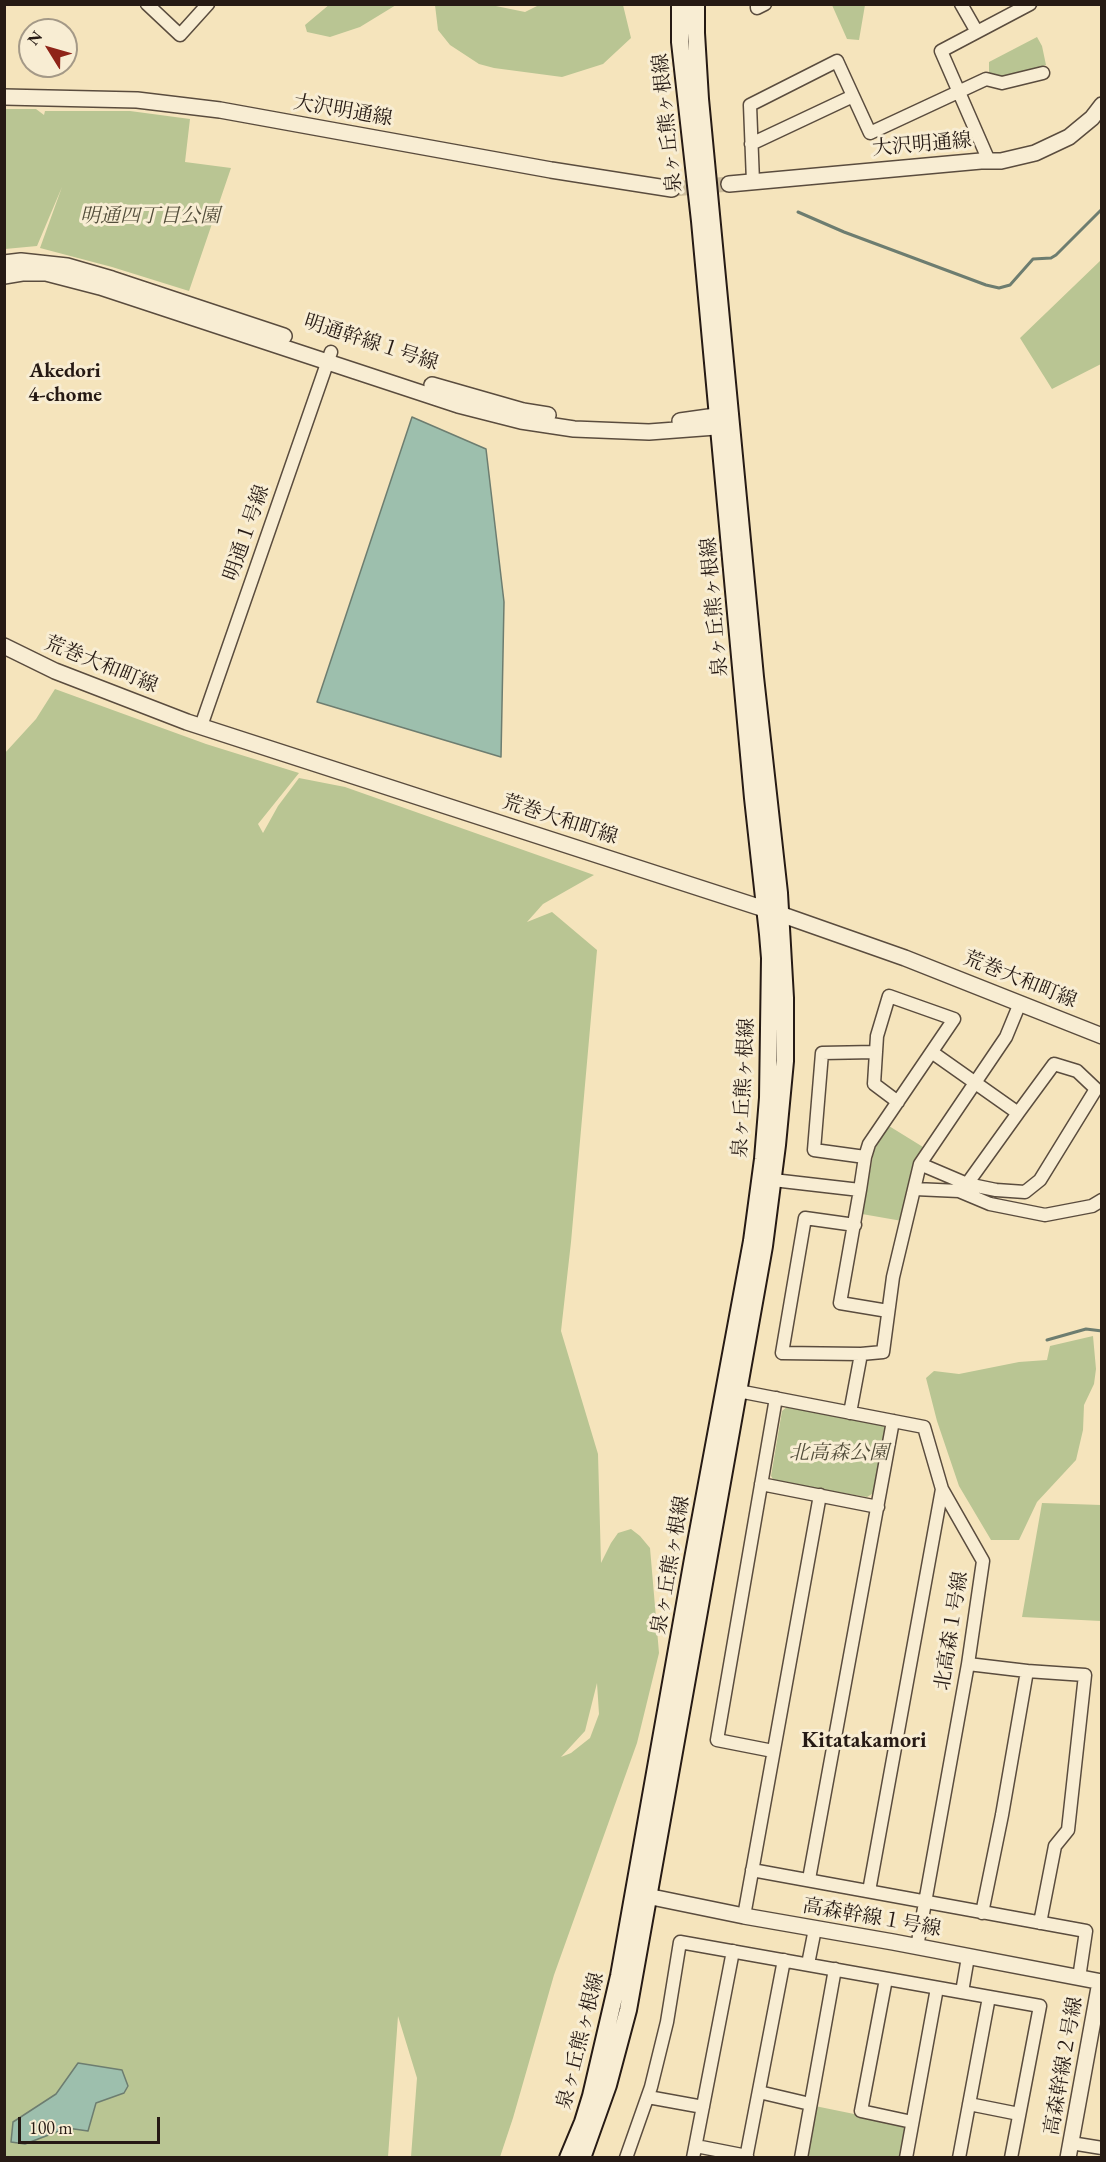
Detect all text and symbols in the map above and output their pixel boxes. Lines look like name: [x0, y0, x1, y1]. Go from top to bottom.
north arrow: [18, 18, 78, 78]
text: N: [23, 27, 47, 50]
street label: 泉ヶ丘熊ヶ根線: [649, 52, 687, 194]
street label: 大沢明通線: [292, 90, 394, 132]
street label: 大沢明通線: [871, 129, 973, 161]
park label: 明通四丁目公園: [80, 205, 220, 229]
street label: 明通幹線１号線: [301, 310, 441, 376]
district label: Akedori 4-chome: [28, 358, 102, 408]
street label: 明通１号線: [219, 482, 275, 584]
street label: 泉ヶ丘熊ヶ根線: [697, 536, 733, 678]
street label: 荒巻大和町線: [41, 631, 161, 699]
street label: 荒巻大和町線: [499, 790, 621, 850]
street label: 荒巻大和町線: [960, 946, 1080, 1014]
street label: 泉ヶ丘熊ヶ根線: [728, 1017, 760, 1159]
park label: 北高森公園: [789, 1442, 889, 1466]
street label: 泉ヶ丘熊ヶ根線: [647, 1494, 695, 1636]
street label: 北高森１号線: [931, 1570, 973, 1692]
district label: Kitatakamori: [801, 1728, 927, 1754]
street label: 高森幹線１号線: [801, 1894, 943, 1942]
street label: 泉ヶ丘熊ヶ根線: [552, 1970, 610, 2112]
street label: 高森幹線２号線: [1040, 1995, 1088, 2137]
scale bar: [21, 2105, 164, 2143]
text: 100 m: [29, 2116, 73, 2139]

